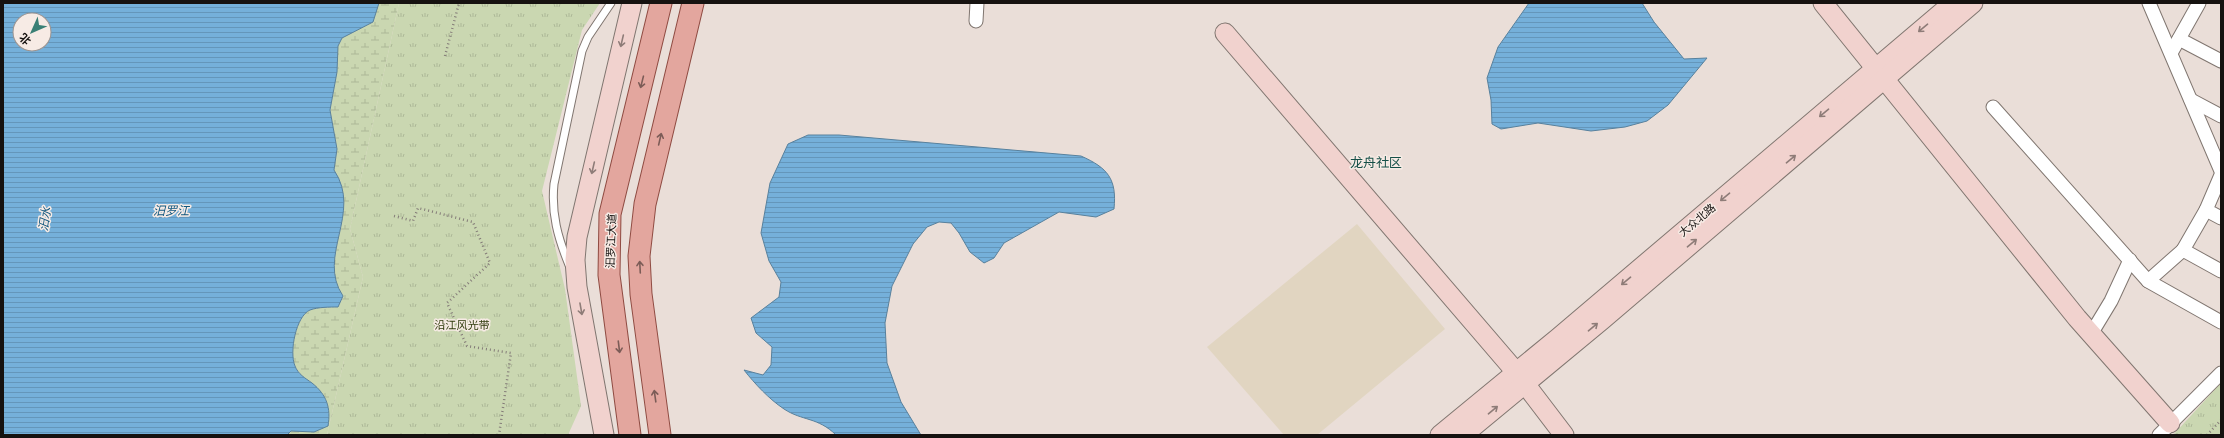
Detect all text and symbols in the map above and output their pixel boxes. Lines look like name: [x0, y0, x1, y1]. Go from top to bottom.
north arrow: [12, 12, 52, 52]
one-way arrow: [1918, 24, 1928, 33]
text: 北: [16, 31, 33, 48]
one-way arrow: [618, 34, 626, 47]
one-way arrow: [638, 75, 646, 88]
one-way arrow: [1819, 108, 1829, 117]
one-way arrow: [657, 133, 665, 146]
district label: 龙舟社区: [1350, 154, 1402, 170]
one-way arrow: [1786, 154, 1797, 163]
one-way arrow: [589, 161, 597, 174]
one-way arrow: [1720, 192, 1730, 201]
street label: 大众北路: [1676, 200, 1718, 239]
water label: 汨罗江: [153, 203, 191, 217]
water label: 汨水: [35, 205, 53, 232]
street label: 汨罗江大道: [603, 213, 618, 269]
one-way arrow: [1687, 239, 1698, 248]
one-way arrow: [636, 261, 643, 274]
one-way arrow: [1620, 276, 1631, 285]
one-way arrow: [577, 302, 585, 315]
park label: 沿江风光带: [435, 318, 490, 331]
one-way arrow: [1588, 323, 1599, 332]
one-way arrow: [615, 340, 623, 353]
one-way arrow: [651, 390, 659, 403]
one-way arrow: [1488, 406, 1499, 415]

